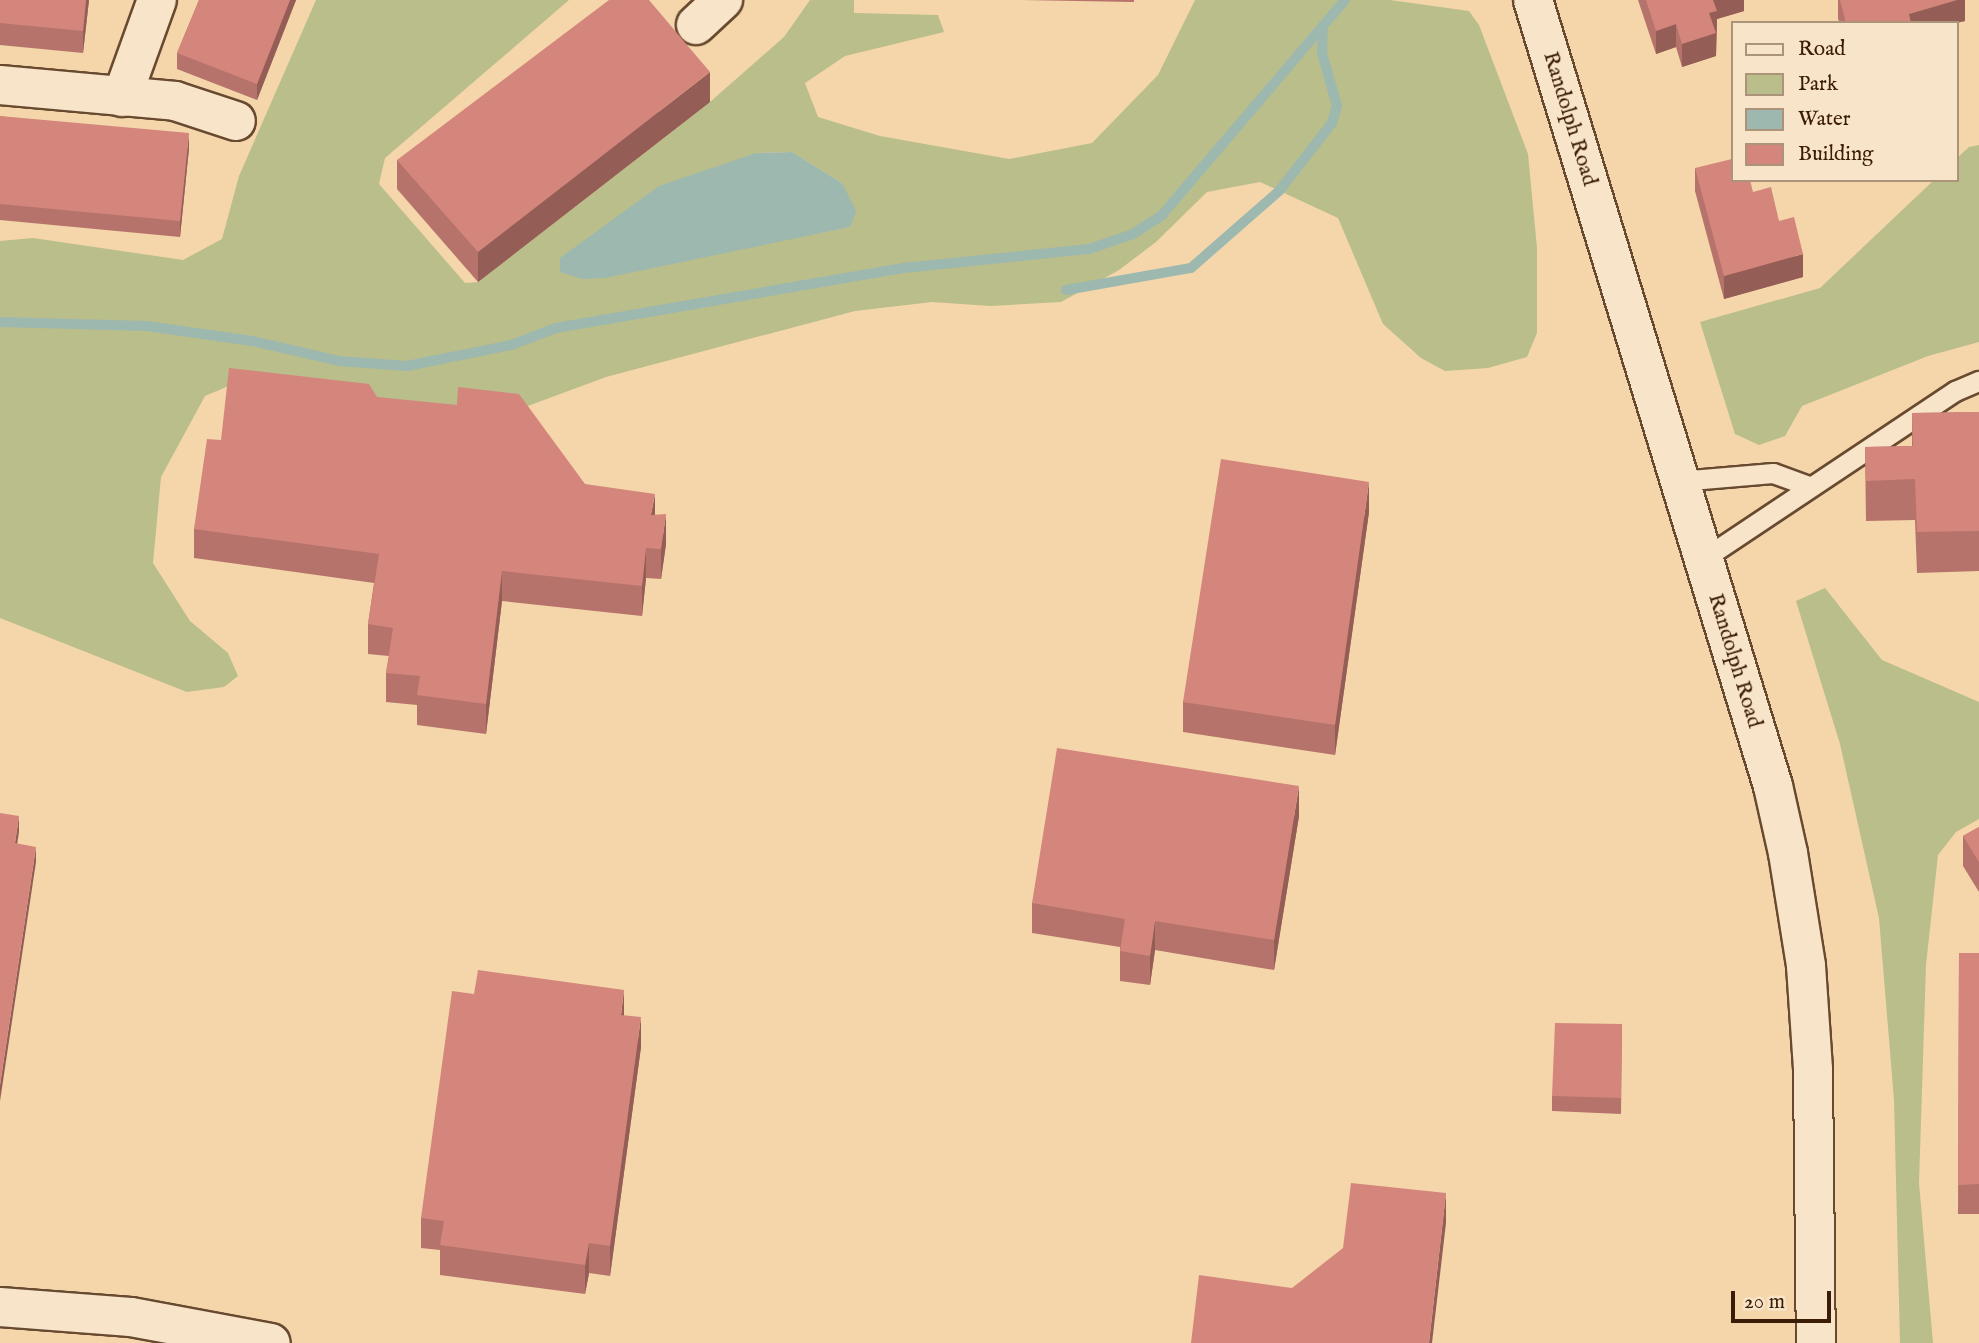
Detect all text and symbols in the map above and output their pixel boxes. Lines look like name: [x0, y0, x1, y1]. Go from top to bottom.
legend: [1730, 21, 1958, 182]
text: Road: [1798, 36, 1845, 63]
street label: Randolph Road: [1537, 49, 1601, 189]
text: Park: [1798, 71, 1838, 98]
text: Water: [1798, 106, 1850, 133]
text: Building: [1798, 141, 1873, 168]
street label: Randolph Road: [1702, 591, 1766, 731]
scale bar: [1734, 1276, 1834, 1320]
text: 20 m: [1744, 1289, 1785, 1316]

